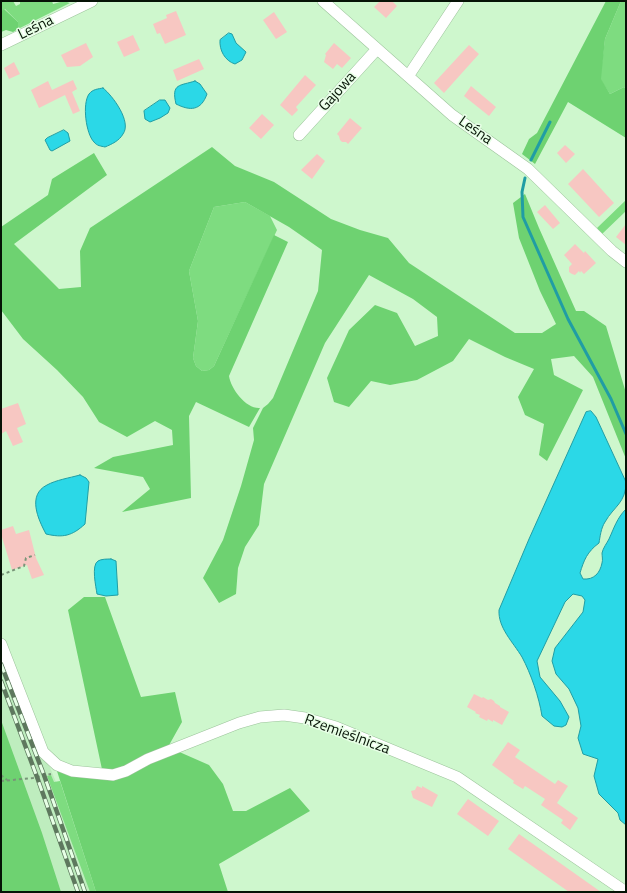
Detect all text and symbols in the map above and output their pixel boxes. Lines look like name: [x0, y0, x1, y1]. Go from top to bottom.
street label: Leśna: [15, 12, 57, 44]
street label: Gajowa: [316, 69, 360, 115]
street label: Leśna: [455, 113, 495, 149]
street label: Rzemieślnicza: [302, 711, 392, 759]

